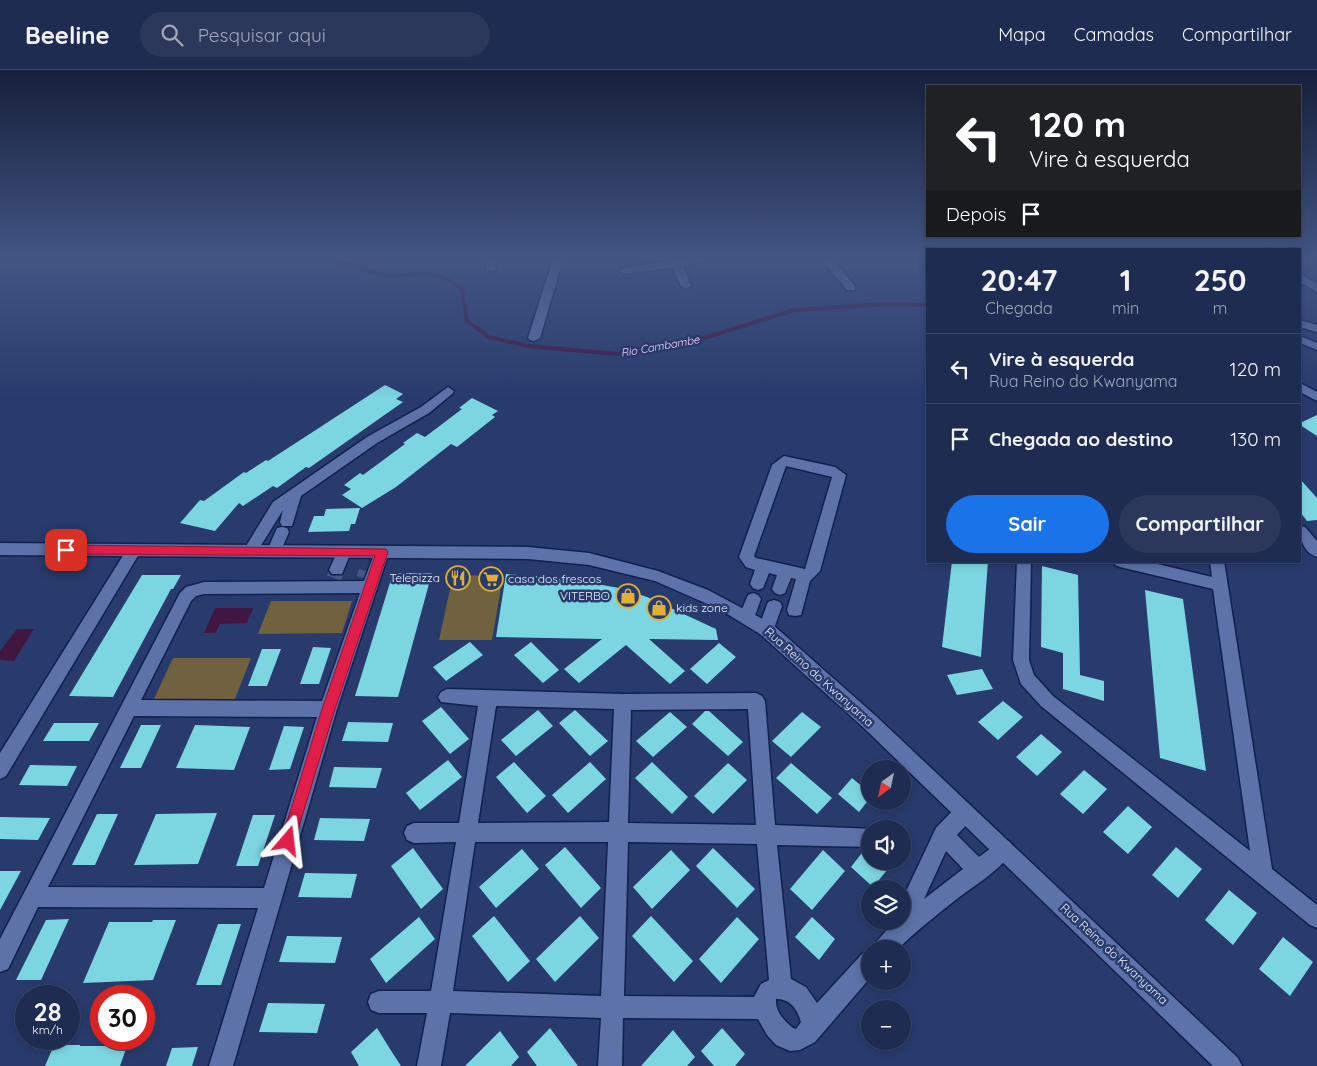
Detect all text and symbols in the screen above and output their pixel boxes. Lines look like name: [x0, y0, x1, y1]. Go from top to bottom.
search box: [140, 12, 490, 57]
text: Beeline: [25, 20, 110, 50]
icon: search: [158, 21, 186, 49]
text: Pesquisar aqui: [198, 23, 326, 47]
text: Mapa: [998, 23, 1046, 46]
text: Camadas: [1074, 23, 1154, 46]
text: Compartilhar: [1182, 23, 1292, 46]
text: 120 m: [1029, 102, 1126, 146]
icon: left: [946, 105, 1011, 170]
text: Vire à esquerda: [1029, 145, 1190, 173]
icon: arrive: [1017, 200, 1045, 228]
text: Depois: [946, 202, 1007, 226]
text: 20:47: [981, 261, 1057, 299]
text: 1: [1120, 261, 1131, 299]
text: 250: [1194, 261, 1246, 299]
text: Chegada: [985, 298, 1053, 318]
text: min: [1112, 298, 1139, 318]
text: m: [1213, 298, 1227, 318]
water label: Rio Cambambe: [620, 332, 701, 360]
text: Vire à esquerda: [989, 347, 1134, 371]
icon: left: [946, 355, 974, 383]
text: 120 m: [1230, 357, 1281, 381]
text: Rua Reino do Kwanyama: [989, 371, 1177, 391]
icon: arrive: [946, 425, 974, 453]
text: Chegada ao destino: [989, 427, 1173, 451]
text: 130 m: [1230, 427, 1281, 451]
button: Sair: [946, 495, 1109, 553]
button: Compartilhar: [1119, 495, 1281, 553]
pin: [45, 529, 87, 571]
icon: arrive: [52, 536, 80, 564]
restaurant icon: Telepizza: [445, 565, 471, 591]
supermarket icon: casa dos frescos: [478, 566, 504, 592]
place label: Telepizza: [389, 570, 440, 585]
place label: casa dos frescos: [508, 571, 602, 586]
shop icon: VITERBO: [615, 583, 641, 609]
place label: VITERBO: [560, 588, 610, 603]
shop icon: kids zone: [646, 595, 672, 621]
place label: kids zone: [676, 600, 728, 615]
street label: Rua Reino do Kwanyama: [762, 624, 877, 729]
north arrow: [861, 760, 911, 810]
map controls: [861, 760, 911, 1050]
position arrow: [261, 814, 313, 866]
button: sound: [861, 820, 911, 870]
button: layers: [861, 880, 911, 930]
street label: Rua Reino do Kwanyama: [1058, 900, 1171, 1007]
button: +: [861, 940, 911, 990]
speed limit sign: 30: [90, 985, 155, 1050]
text: 28: [34, 996, 61, 1027]
button: −: [861, 1000, 911, 1050]
text: km/h: [32, 1022, 63, 1037]

